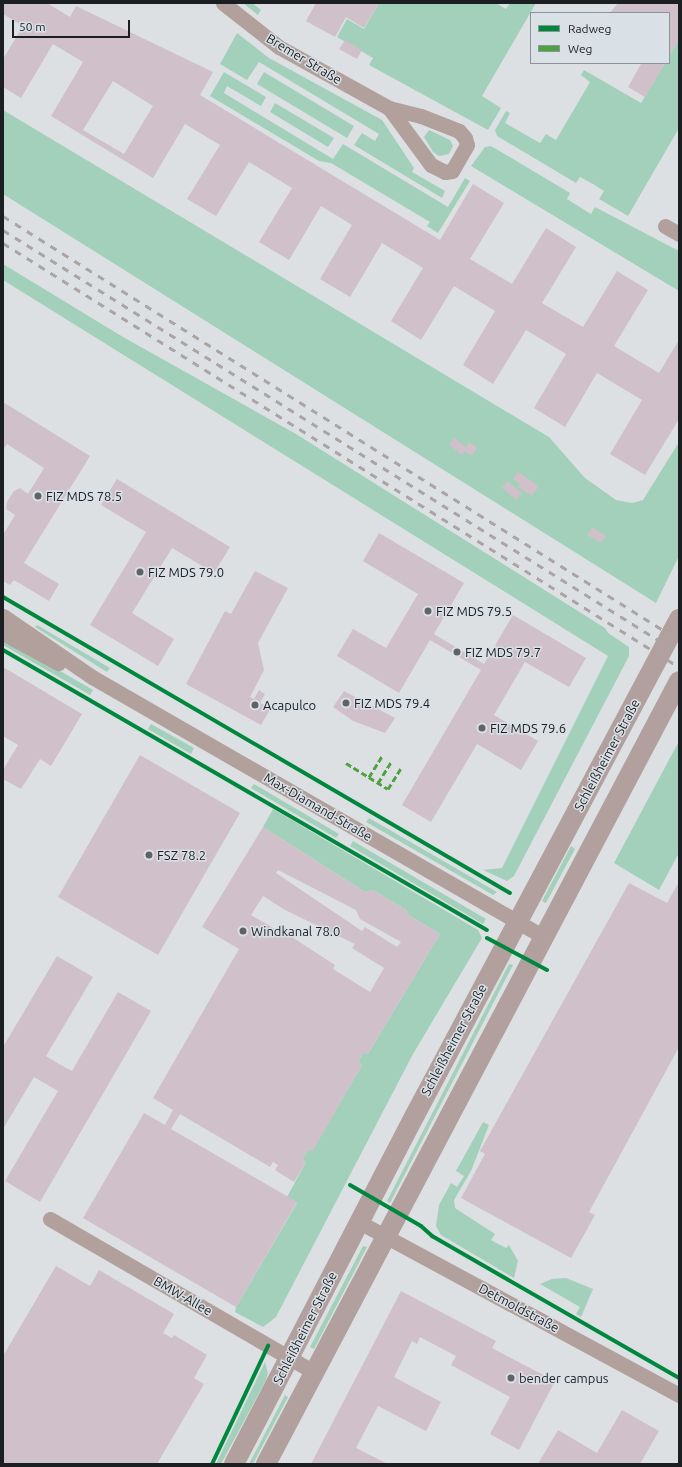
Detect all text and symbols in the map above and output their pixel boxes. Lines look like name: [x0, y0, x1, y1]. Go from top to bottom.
scale bar: [14, 12, 132, 38]
legend: [530, 12, 670, 64]
text: 50 m: [19, 20, 46, 33]
text: Radweg: [568, 22, 611, 35]
street label: Bremer Straße: [263, 30, 345, 88]
text: Weg: [568, 42, 592, 55]
place label: FIZ MDS 78.5: [46, 488, 122, 504]
marker: FIZ MDS 78.5: [33, 491, 43, 501]
place label: FIZ MDS 79.0: [148, 564, 224, 580]
marker: FIZ MDS 79.0: [135, 567, 145, 577]
place label: FIZ MDS 79.5: [436, 603, 512, 619]
marker: FIZ MDS 79.5: [423, 606, 433, 616]
place label: FIZ MDS 79.7: [465, 644, 541, 660]
marker: FIZ MDS 79.7: [452, 647, 462, 657]
place label: FIZ MDS 79.4: [354, 695, 430, 711]
street label: Schleißheimer Straße: [571, 696, 643, 814]
place label: Acapulco: [263, 697, 316, 713]
marker: FIZ MDS 79.4: [341, 698, 351, 708]
marker: Acapulco: [250, 700, 260, 710]
place label: FIZ MDS 79.6: [490, 720, 566, 736]
marker: FIZ MDS 79.6: [477, 723, 487, 733]
street label: Max-Diamand-Straße: [261, 770, 375, 844]
place label: FSZ 78.2: [157, 847, 206, 863]
marker: FSZ 78.2: [144, 850, 154, 860]
place label: Windkanal 78.0: [251, 923, 340, 939]
marker: Windkanal 78.0: [238, 926, 248, 936]
street label: Schleißheimer Straße: [418, 981, 490, 1099]
street label: Schleißheimer Straße: [270, 1269, 340, 1387]
street label: BMW-Allee: [151, 1273, 215, 1319]
street label: Detmoldstraße: [476, 1280, 562, 1336]
place label: bender campus: [519, 1370, 608, 1386]
marker: bender campus: [506, 1373, 516, 1383]

